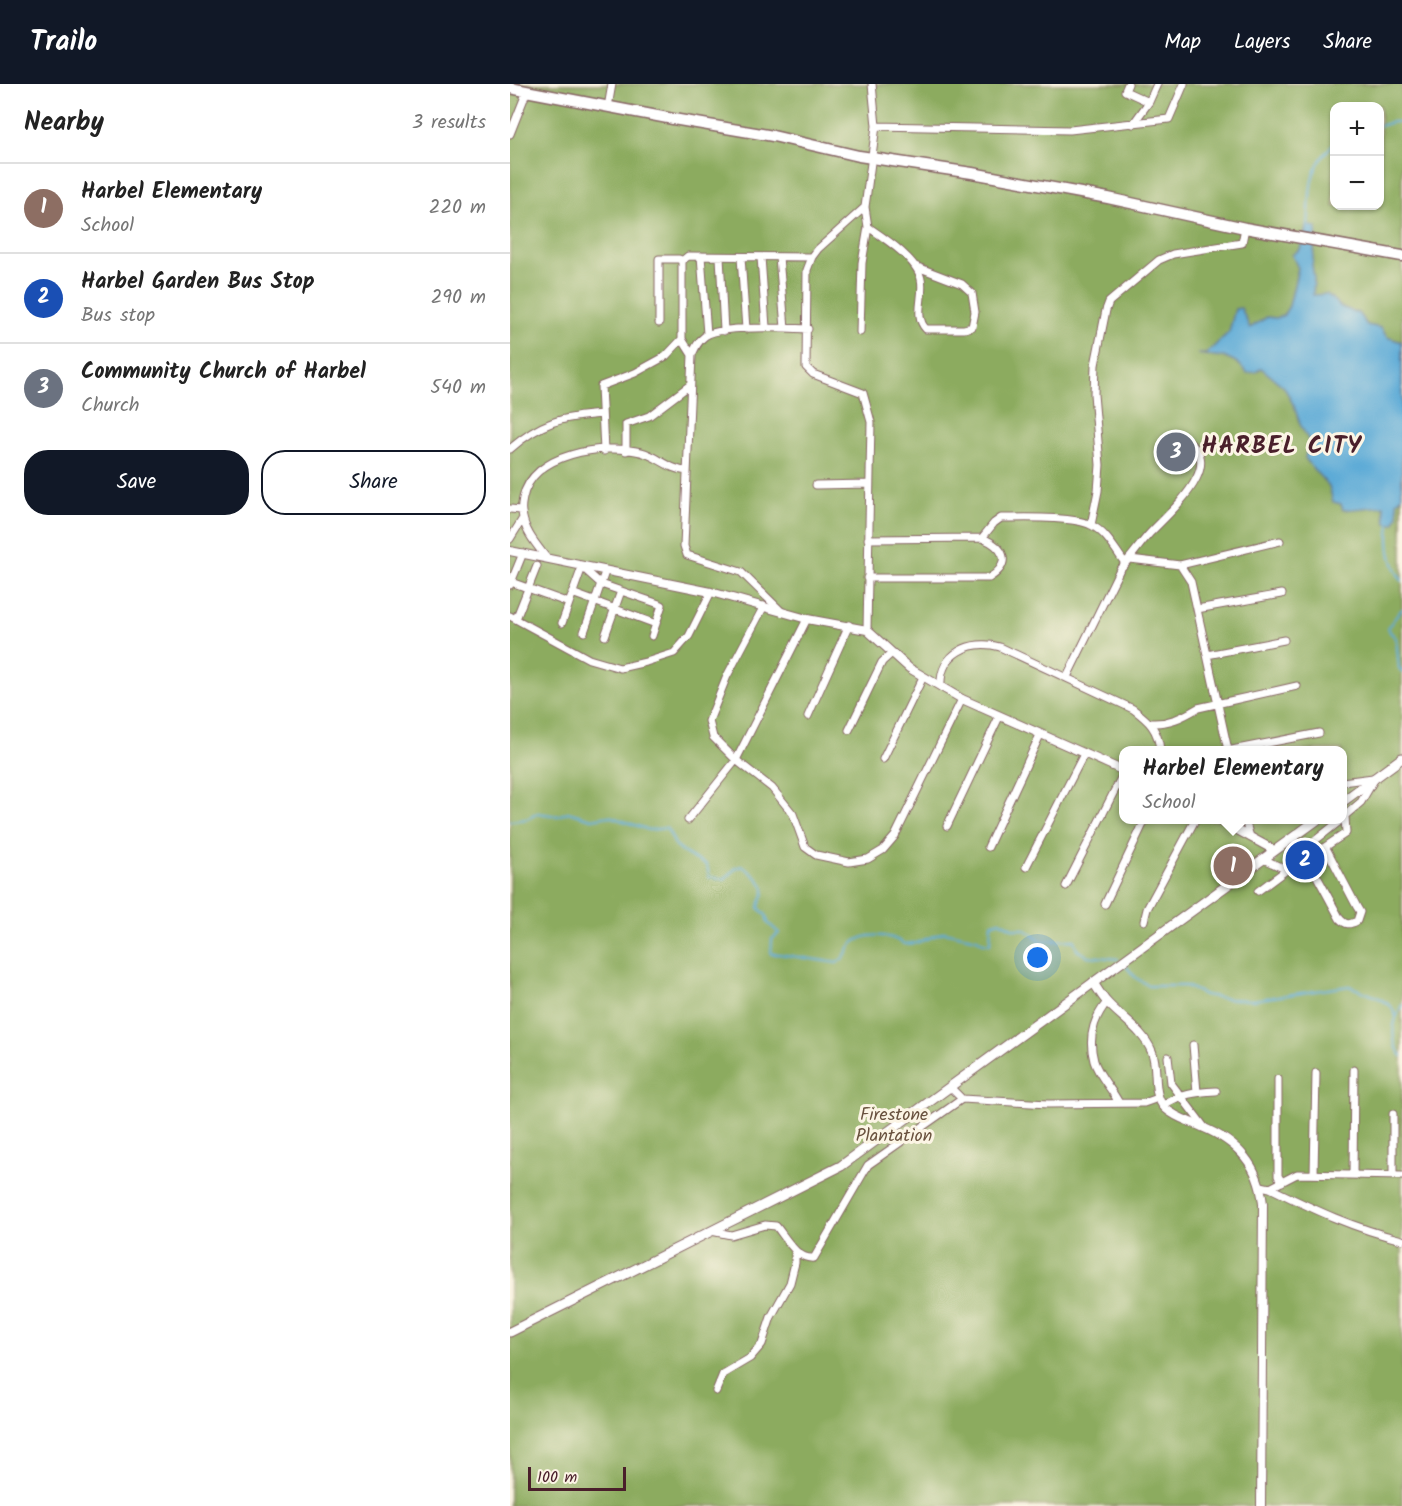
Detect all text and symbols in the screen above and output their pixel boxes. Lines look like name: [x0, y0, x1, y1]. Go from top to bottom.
text: Trailo: [30, 20, 97, 65]
text: Map: [1164, 26, 1201, 59]
text: Layers: [1234, 26, 1290, 59]
text: Share: [1323, 26, 1372, 59]
text: Nearby: [24, 102, 104, 144]
map controls: [1330, 102, 1384, 210]
button: +: [1330, 102, 1384, 156]
text: 3 results: [412, 107, 486, 139]
button: −: [1330, 156, 1384, 210]
text: Harbel Elementary: [81, 175, 262, 210]
text: 1: [40, 192, 47, 224]
text: 220 m: [429, 192, 486, 224]
text: School: [81, 210, 134, 242]
text: Harbel Garden Bus Stop: [81, 265, 315, 300]
text: 2: [38, 282, 49, 314]
text: 290 m: [431, 282, 486, 314]
text: Bus stop: [81, 300, 155, 332]
text: Community Church of Harbel: [81, 355, 366, 390]
text: 3: [38, 372, 49, 404]
text: 540 m: [430, 372, 486, 404]
text: Church: [81, 390, 140, 422]
district label: HARBEL CITY: [1202, 427, 1363, 466]
pin: 3: [1156, 430, 1196, 475]
button: Save: [24, 450, 249, 515]
button: Share: [261, 450, 486, 515]
popup: [1119, 746, 1347, 824]
text: Harbel Elementary: [1142, 752, 1324, 787]
text: School: [1142, 787, 1196, 819]
pin: 2: [1286, 838, 1324, 882]
pin: 1: [1214, 844, 1252, 888]
your location: [1023, 943, 1052, 972]
park label: Firestone Plantation: [856, 1101, 932, 1151]
scale bar: [528, 1464, 626, 1492]
text: 100 m: [537, 1465, 577, 1490]

